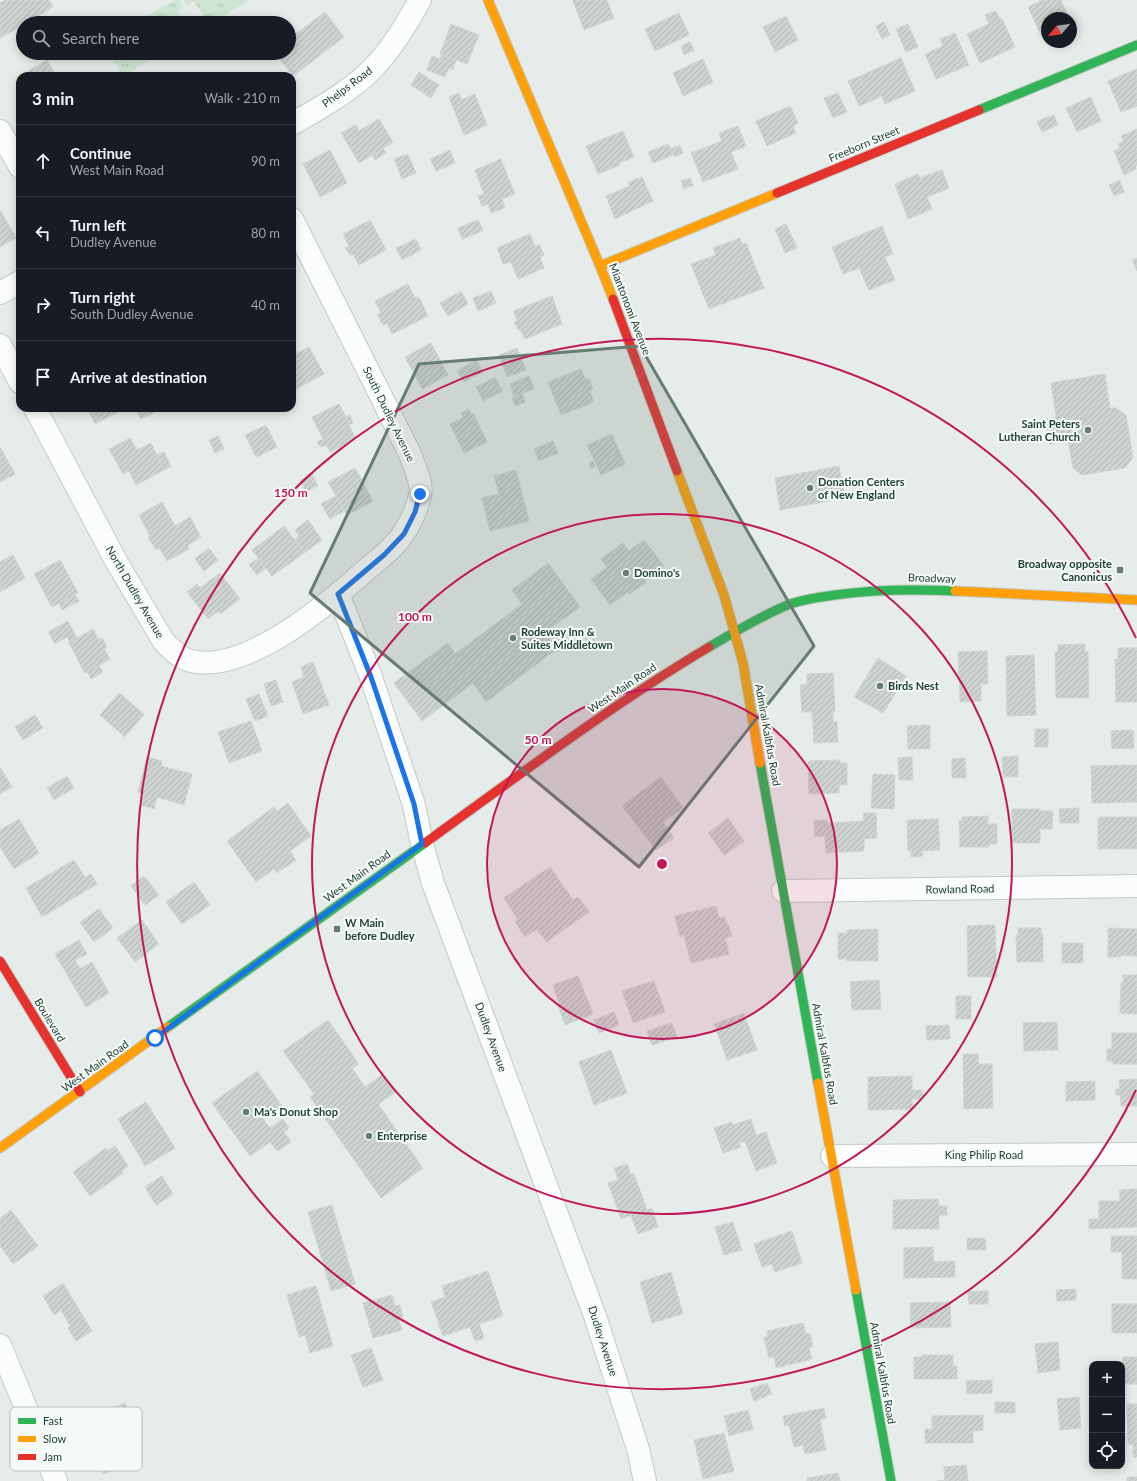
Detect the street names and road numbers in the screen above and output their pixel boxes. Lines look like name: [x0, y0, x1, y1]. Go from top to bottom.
street label: Phelps Road: [319, 64, 374, 110]
street label: Freeborn Street: [827, 123, 901, 164]
street label: Miantonomi Avenue: [607, 261, 654, 357]
street label: South Dudley Avenue: [361, 364, 418, 464]
street label: North Dudley Avenue: [104, 543, 167, 640]
street label: Broadway: [908, 570, 957, 585]
street label: West Main Road: [585, 660, 658, 715]
street label: Admiral Kalbfus Road: [753, 683, 784, 787]
street label: West Main Road: [321, 847, 393, 904]
street label: Rowland Road: [925, 881, 995, 896]
street label: Boulevard: [32, 996, 69, 1044]
street label: Dudley Avenue: [473, 1000, 510, 1074]
street label: Admiral Kalbfus Road: [810, 1002, 841, 1106]
street label: West Main Road: [59, 1037, 131, 1094]
street label: King Philip Road: [945, 1148, 1023, 1161]
street label: Dudley Avenue: [586, 1304, 621, 1378]
street label: Admiral Kalbfus Road: [868, 1321, 899, 1425]

